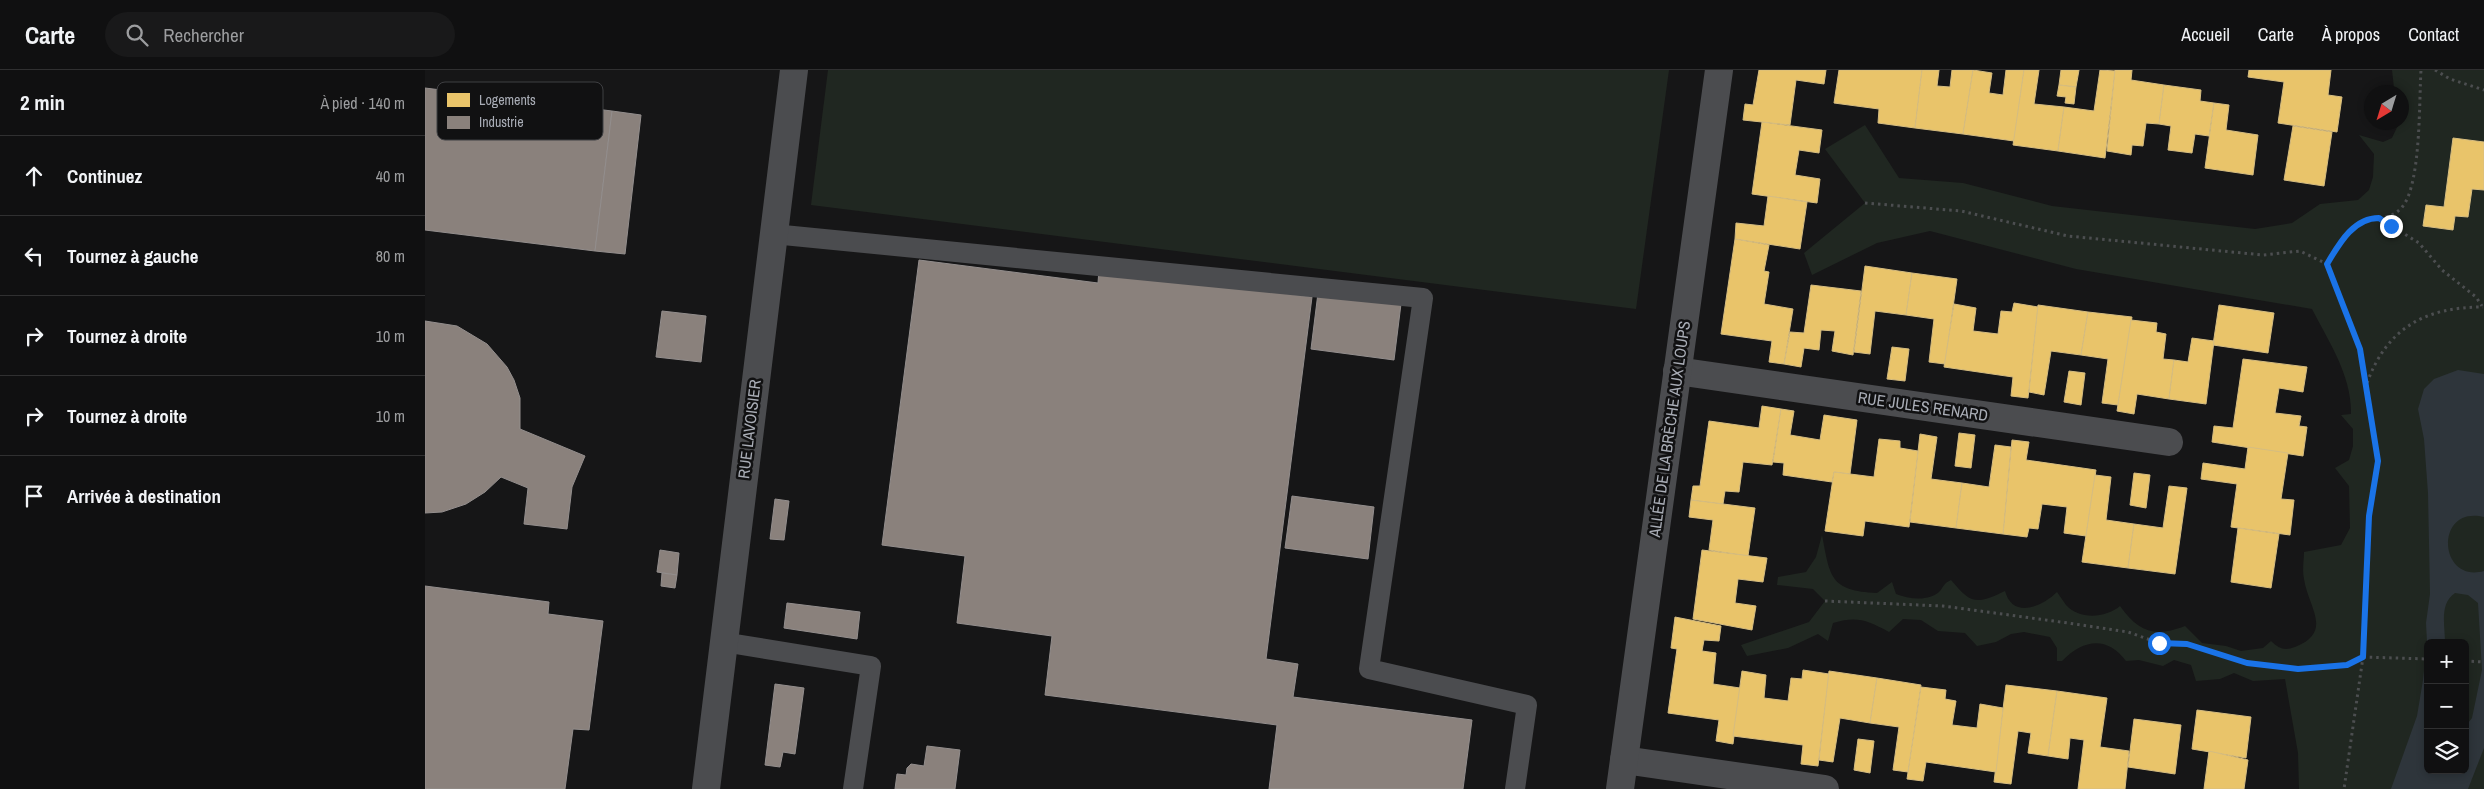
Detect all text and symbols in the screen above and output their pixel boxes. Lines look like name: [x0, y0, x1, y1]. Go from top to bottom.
search box: [105, 12, 455, 57]
text: Carte: [25, 19, 75, 51]
icon: search: [123, 21, 151, 49]
text: Rechercher: [163, 22, 244, 48]
text: Accueil: [2181, 22, 2230, 47]
text: Carte: [2258, 22, 2294, 47]
text: À propos: [2322, 22, 2380, 47]
text: Contact: [2408, 22, 2459, 47]
legend: [437, 82, 603, 140]
north arrow: [2364, 85, 2409, 130]
text: 2 min: [20, 88, 65, 117]
text: Logements: [479, 91, 536, 109]
text: À pied · 140 m: [320, 92, 405, 114]
text: Industrie: [479, 113, 524, 131]
icon: ahead: [20, 162, 48, 190]
text: Continuez: [67, 163, 142, 189]
text: 40 m: [376, 165, 405, 187]
route end: [2380, 215, 2403, 238]
icon: left: [20, 242, 48, 270]
text: Tournez à gauche: [67, 243, 198, 269]
text: 80 m: [376, 245, 405, 267]
street label: ALLÉE DE LA BRÈCHE AUX LOUPS: [1643, 319, 1695, 539]
icon: right: [20, 322, 48, 350]
text: Tournez à droite: [67, 323, 187, 349]
text: 10 m: [376, 325, 405, 347]
street label: RUE LAVOISIER: [732, 378, 766, 480]
street label: RUE JULES RENARD: [1856, 386, 1990, 426]
icon: right: [20, 402, 48, 430]
text: Tournez à droite: [67, 403, 187, 429]
text: 10 m: [376, 405, 405, 427]
icon: arrive: [20, 482, 48, 510]
text: Arrivée à destination: [67, 483, 221, 509]
route start: [2148, 632, 2171, 655]
map controls: [2424, 639, 2469, 774]
button: +: [2424, 639, 2469, 684]
button: −: [2424, 684, 2469, 729]
button: layers: [2424, 729, 2469, 774]

